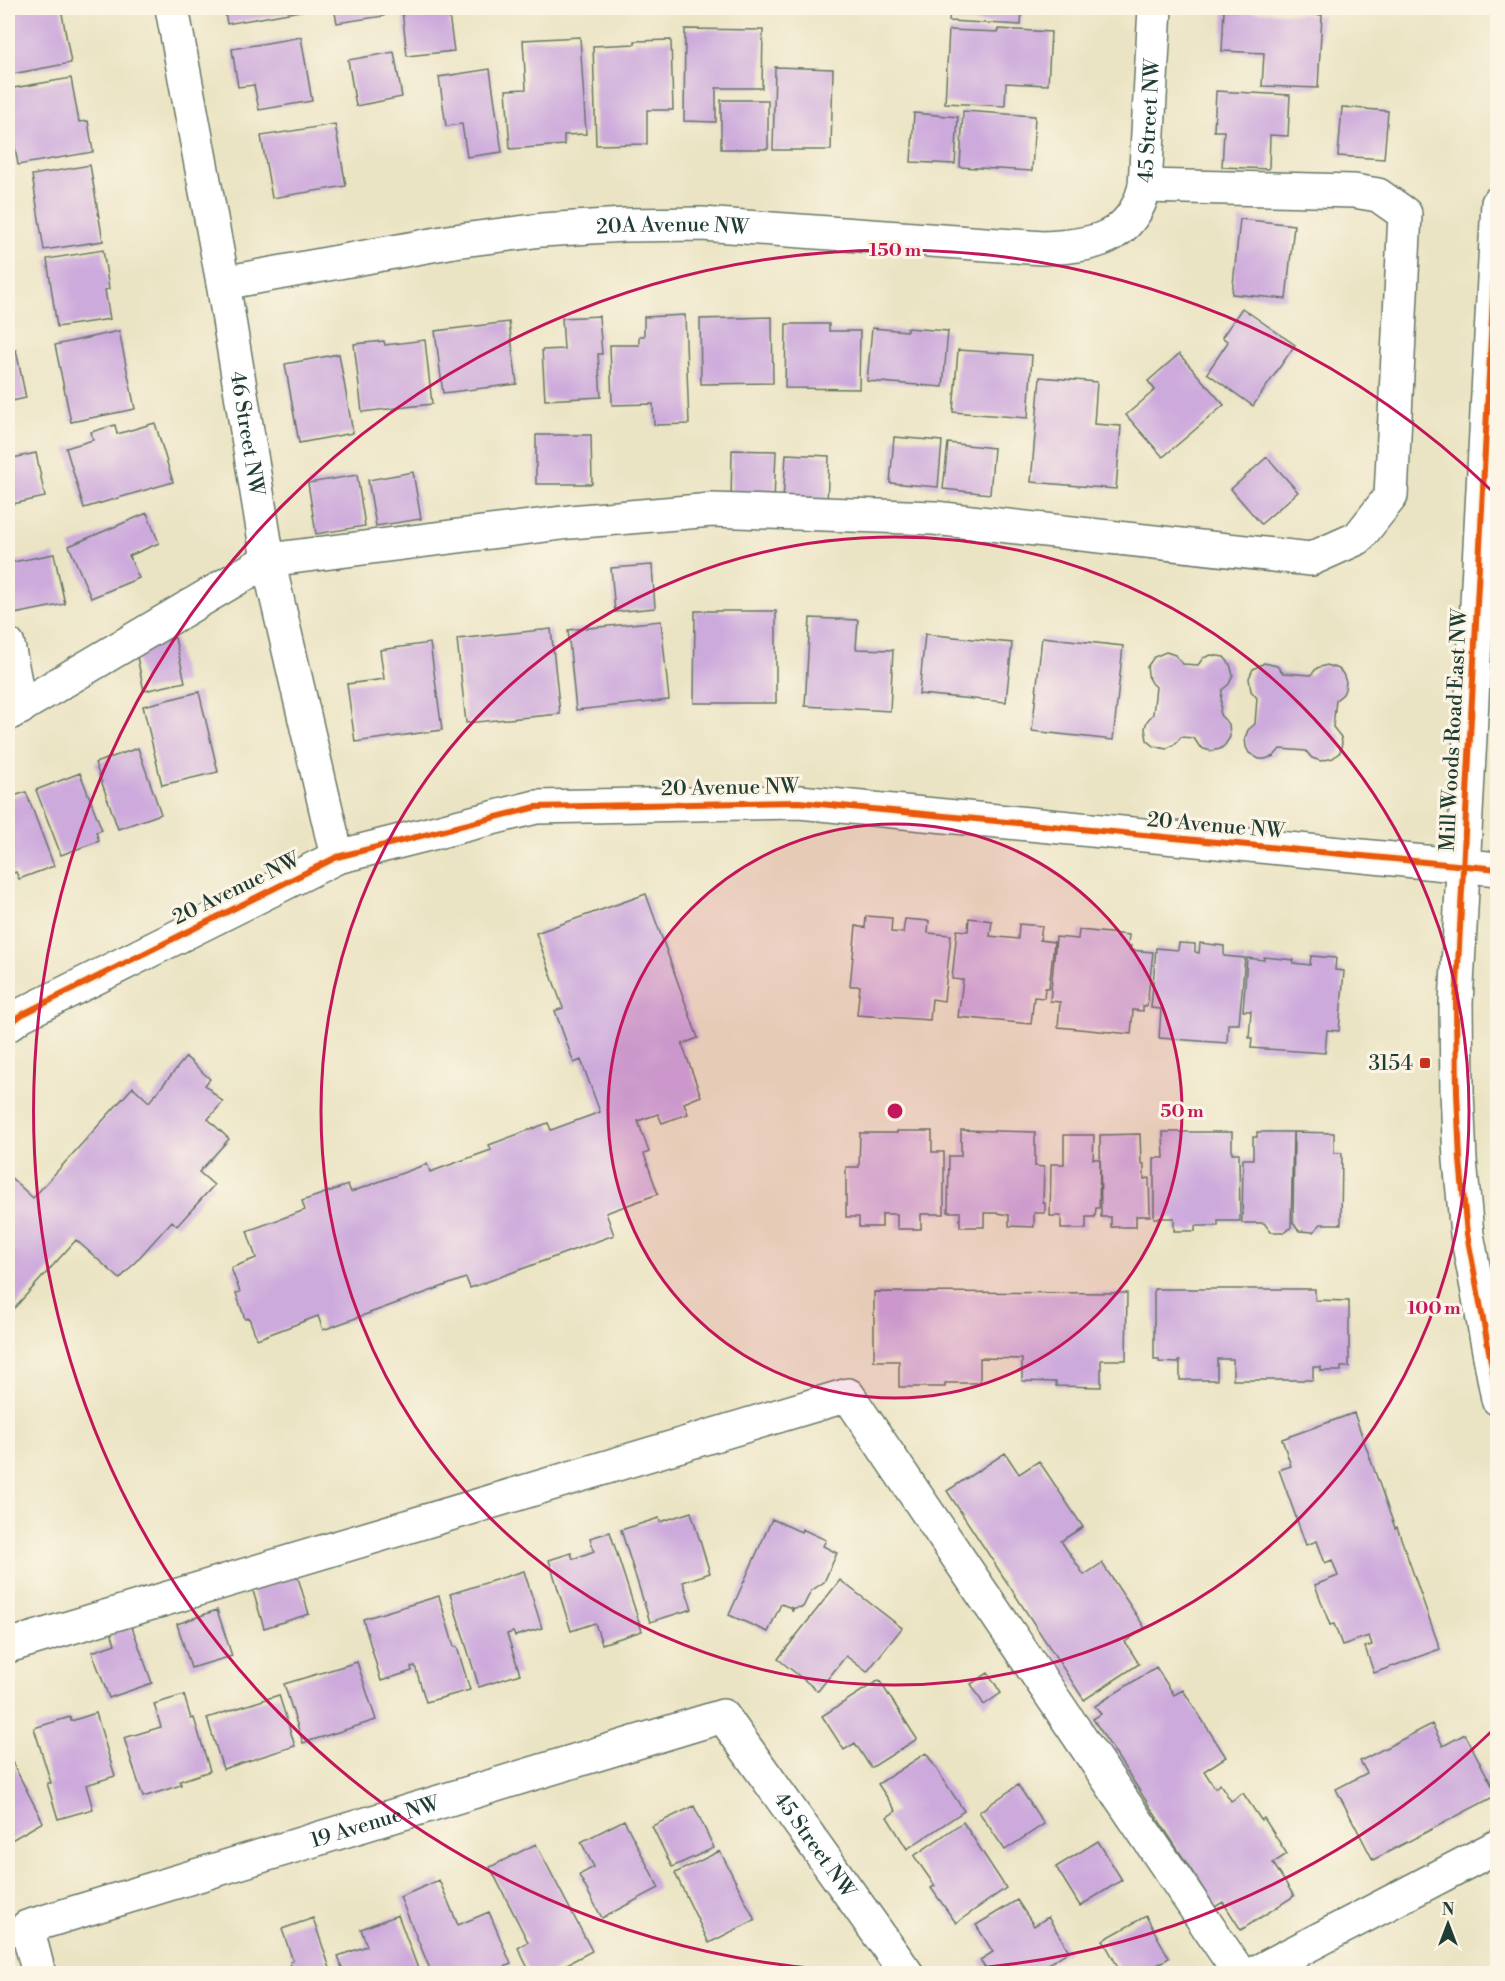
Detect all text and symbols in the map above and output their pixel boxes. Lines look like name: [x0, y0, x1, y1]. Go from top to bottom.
street label: 45 Street NW: [1133, 57, 1166, 184]
street label: 20A Avenue NW: [595, 212, 751, 241]
text: 150 m: [869, 239, 922, 262]
street label: 46 Street NW: [224, 369, 269, 499]
street label: Mill Woods Road East NW: [1435, 607, 1473, 852]
street label: 20 Avenue NW: [661, 774, 800, 802]
street label: 20 Avenue NW: [1146, 807, 1287, 845]
street label: 20 Avenue NW: [169, 846, 305, 931]
place label: 3154: [1368, 1051, 1413, 1077]
marker: 3154: [1418, 1056, 1432, 1070]
text: 50 m: [1160, 1100, 1204, 1123]
centre of rings: [885, 1101, 905, 1121]
text: 100 m: [1407, 1297, 1461, 1320]
street label: 45 Street NW: [767, 1787, 861, 1904]
street label: 19 Avenue NW: [307, 1790, 444, 1854]
north arrow: [1418, 1894, 1478, 1954]
text: N: [1442, 1900, 1455, 1920]

